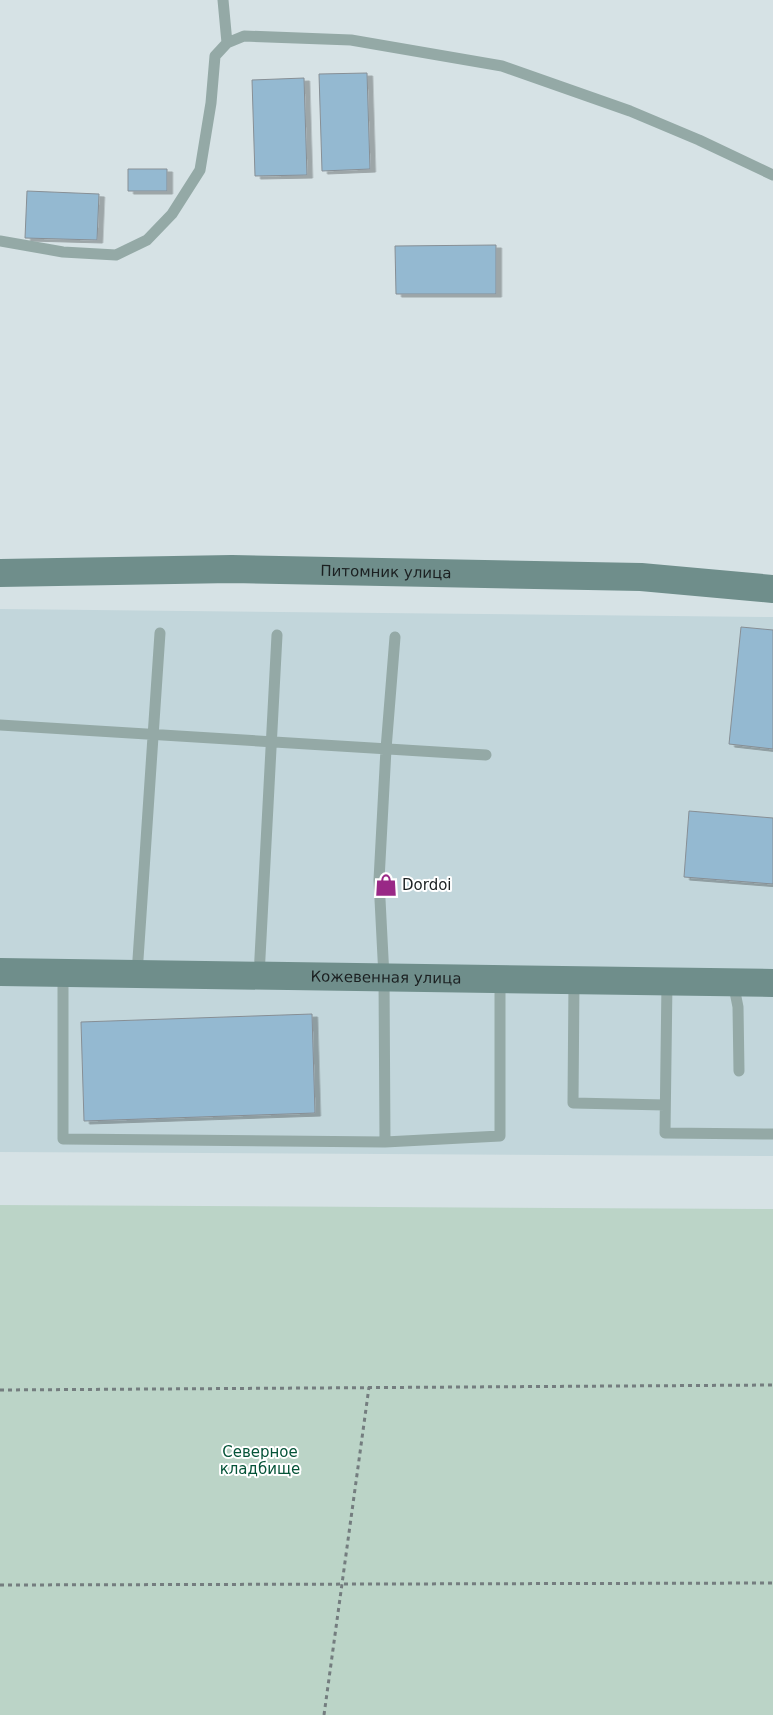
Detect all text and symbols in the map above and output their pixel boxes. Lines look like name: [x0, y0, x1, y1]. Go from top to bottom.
street label: Питомник улица: [320, 562, 452, 582]
shop icon: Dordoi: [373, 872, 399, 898]
place label: Dordoi: [402, 876, 452, 894]
street label: Кожевенная улица: [310, 967, 462, 988]
park label: Северное кладбище: [220, 1443, 300, 1478]

